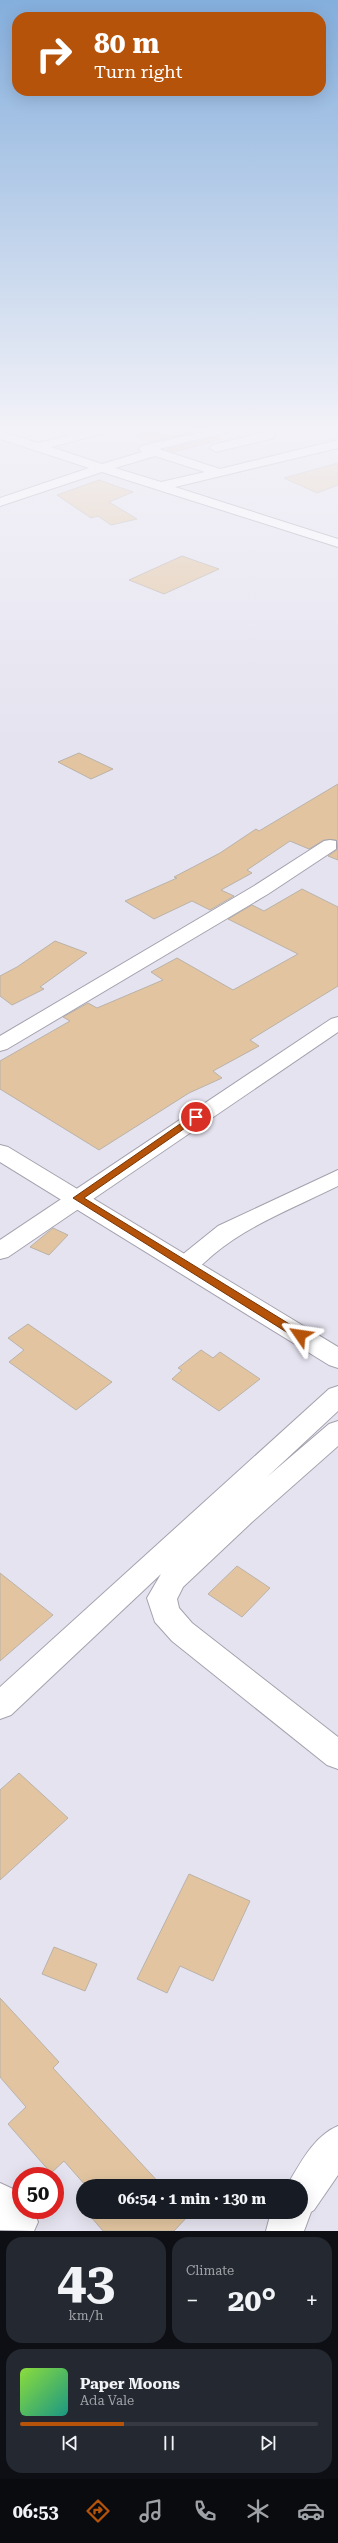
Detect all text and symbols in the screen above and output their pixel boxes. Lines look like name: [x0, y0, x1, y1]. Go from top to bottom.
text: 80 m: [94, 27, 159, 60]
icon: right: [28, 28, 80, 80]
text: Turn right: [94, 61, 182, 82]
pin: [179, 1100, 213, 1134]
icon: arrive: [185, 1106, 207, 1128]
position arrow: [279, 1314, 321, 1356]
speed limit sign: 50: [12, 2167, 64, 2219]
text: 06:54 · 1 min · 130 m: [118, 2190, 266, 2208]
text: 43: [57, 2251, 115, 2312]
text: Climate: [186, 2263, 234, 2278]
text: 20°: [228, 2283, 276, 2318]
text: −: [186, 2288, 198, 2313]
text: +: [306, 2288, 318, 2313]
text: km/h: [69, 2308, 103, 2323]
text: Paper Moons: [80, 2375, 180, 2393]
text: Ada Vale: [80, 2393, 134, 2408]
icon: previous: [59, 2432, 81, 2454]
icon: pause: [158, 2432, 180, 2454]
icon: next: [257, 2432, 279, 2454]
icon: directions: [84, 2497, 112, 2525]
icon: music: [137, 2497, 165, 2525]
icon: phone: [191, 2497, 219, 2525]
icon: climate: [244, 2497, 272, 2525]
icon: car: [297, 2497, 325, 2525]
text: 06:53: [13, 2501, 59, 2522]

